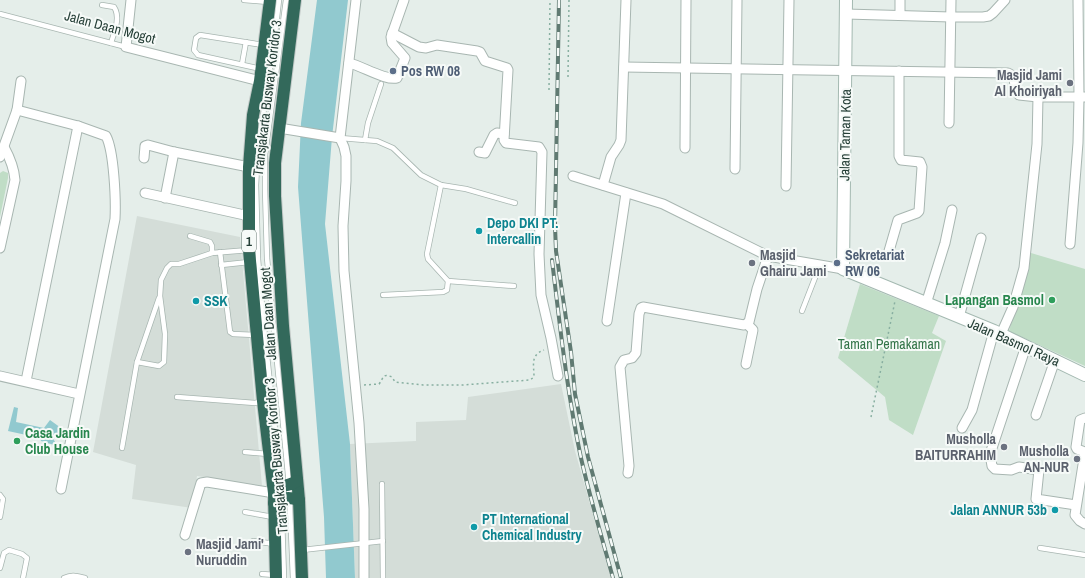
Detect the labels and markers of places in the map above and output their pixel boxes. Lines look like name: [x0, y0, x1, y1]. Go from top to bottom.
place label: Pos RW 08: [401, 62, 460, 80]
marker: Pos RW 08: [388, 66, 398, 76]
place label: Masjid Jami Al Khoiriyah: [994, 66, 1062, 100]
marker: Masjid Jami Al Khoiriyah: [1065, 78, 1075, 88]
place label: Depo DKI PT. Intercallin: [487, 214, 558, 248]
marker: Depo DKI PT. Intercallin: [474, 226, 484, 236]
place label: Masjid Ghairu Jami: [760, 246, 826, 280]
place label: Sekretariat RW 06: [845, 246, 905, 280]
marker: Masjid Ghairu Jami: [747, 258, 757, 268]
marker: Sekretariat RW 06: [832, 258, 842, 268]
place label: Lapangan Basmol: [945, 291, 1044, 309]
place label: SSK: [204, 292, 228, 310]
marker: Lapangan Basmol: [1047, 295, 1057, 305]
marker: SSK: [191, 296, 201, 306]
place label: Casa Jardin Club House: [25, 424, 90, 458]
place label: Musholla BAITURRAHIM: [915, 430, 997, 464]
marker: Casa Jardin Club House: [12, 436, 22, 446]
marker: Musholla BAITURRAHIM: [999, 442, 1009, 452]
place label: Musholla AN-NUR: [1019, 442, 1070, 476]
marker: Musholla AN-NUR: [1072, 454, 1082, 464]
place label: Jalan ANNUR 53b: [950, 501, 1047, 519]
marker: Jalan ANNUR 53b: [1050, 505, 1060, 515]
place label: PT International Chemical Industry: [482, 510, 582, 544]
marker: PT International Chemical Industry: [469, 522, 479, 532]
place label: Masjid Jami' Nuruddin: [196, 535, 264, 569]
marker: Masjid Jami' Nuruddin: [183, 547, 193, 557]

